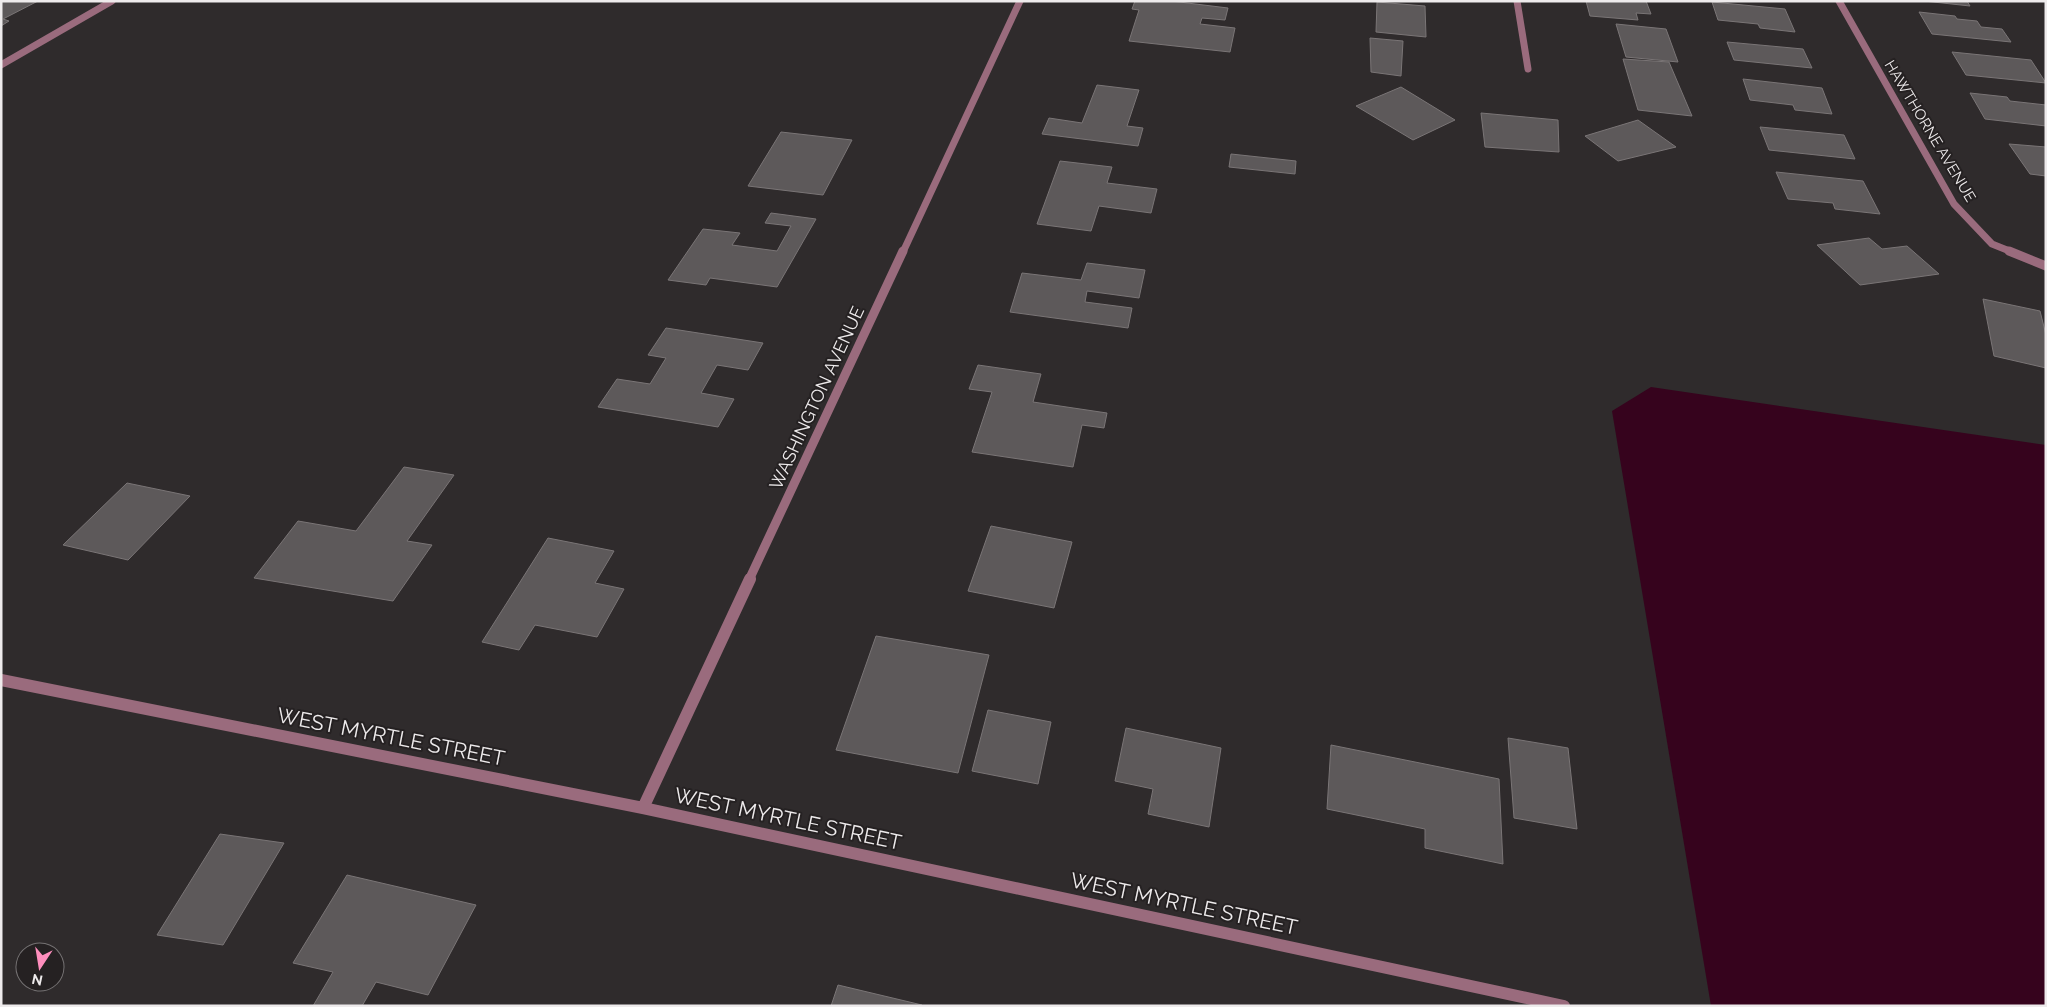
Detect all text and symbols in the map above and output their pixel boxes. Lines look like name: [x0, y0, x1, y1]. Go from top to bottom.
street label: HAWTHORNE AVENUE: [1881, 57, 1979, 205]
street label: WASHINGTON AVENUE: [765, 303, 868, 493]
street label: WEST MYRTLE STREET: [275, 702, 507, 771]
street label: WEST MYRTLE STREET: [672, 782, 904, 855]
street label: WEST MYRTLE STREET: [1068, 867, 1300, 940]
north arrow: [15, 942, 65, 992]
text: N: [30, 971, 44, 989]

